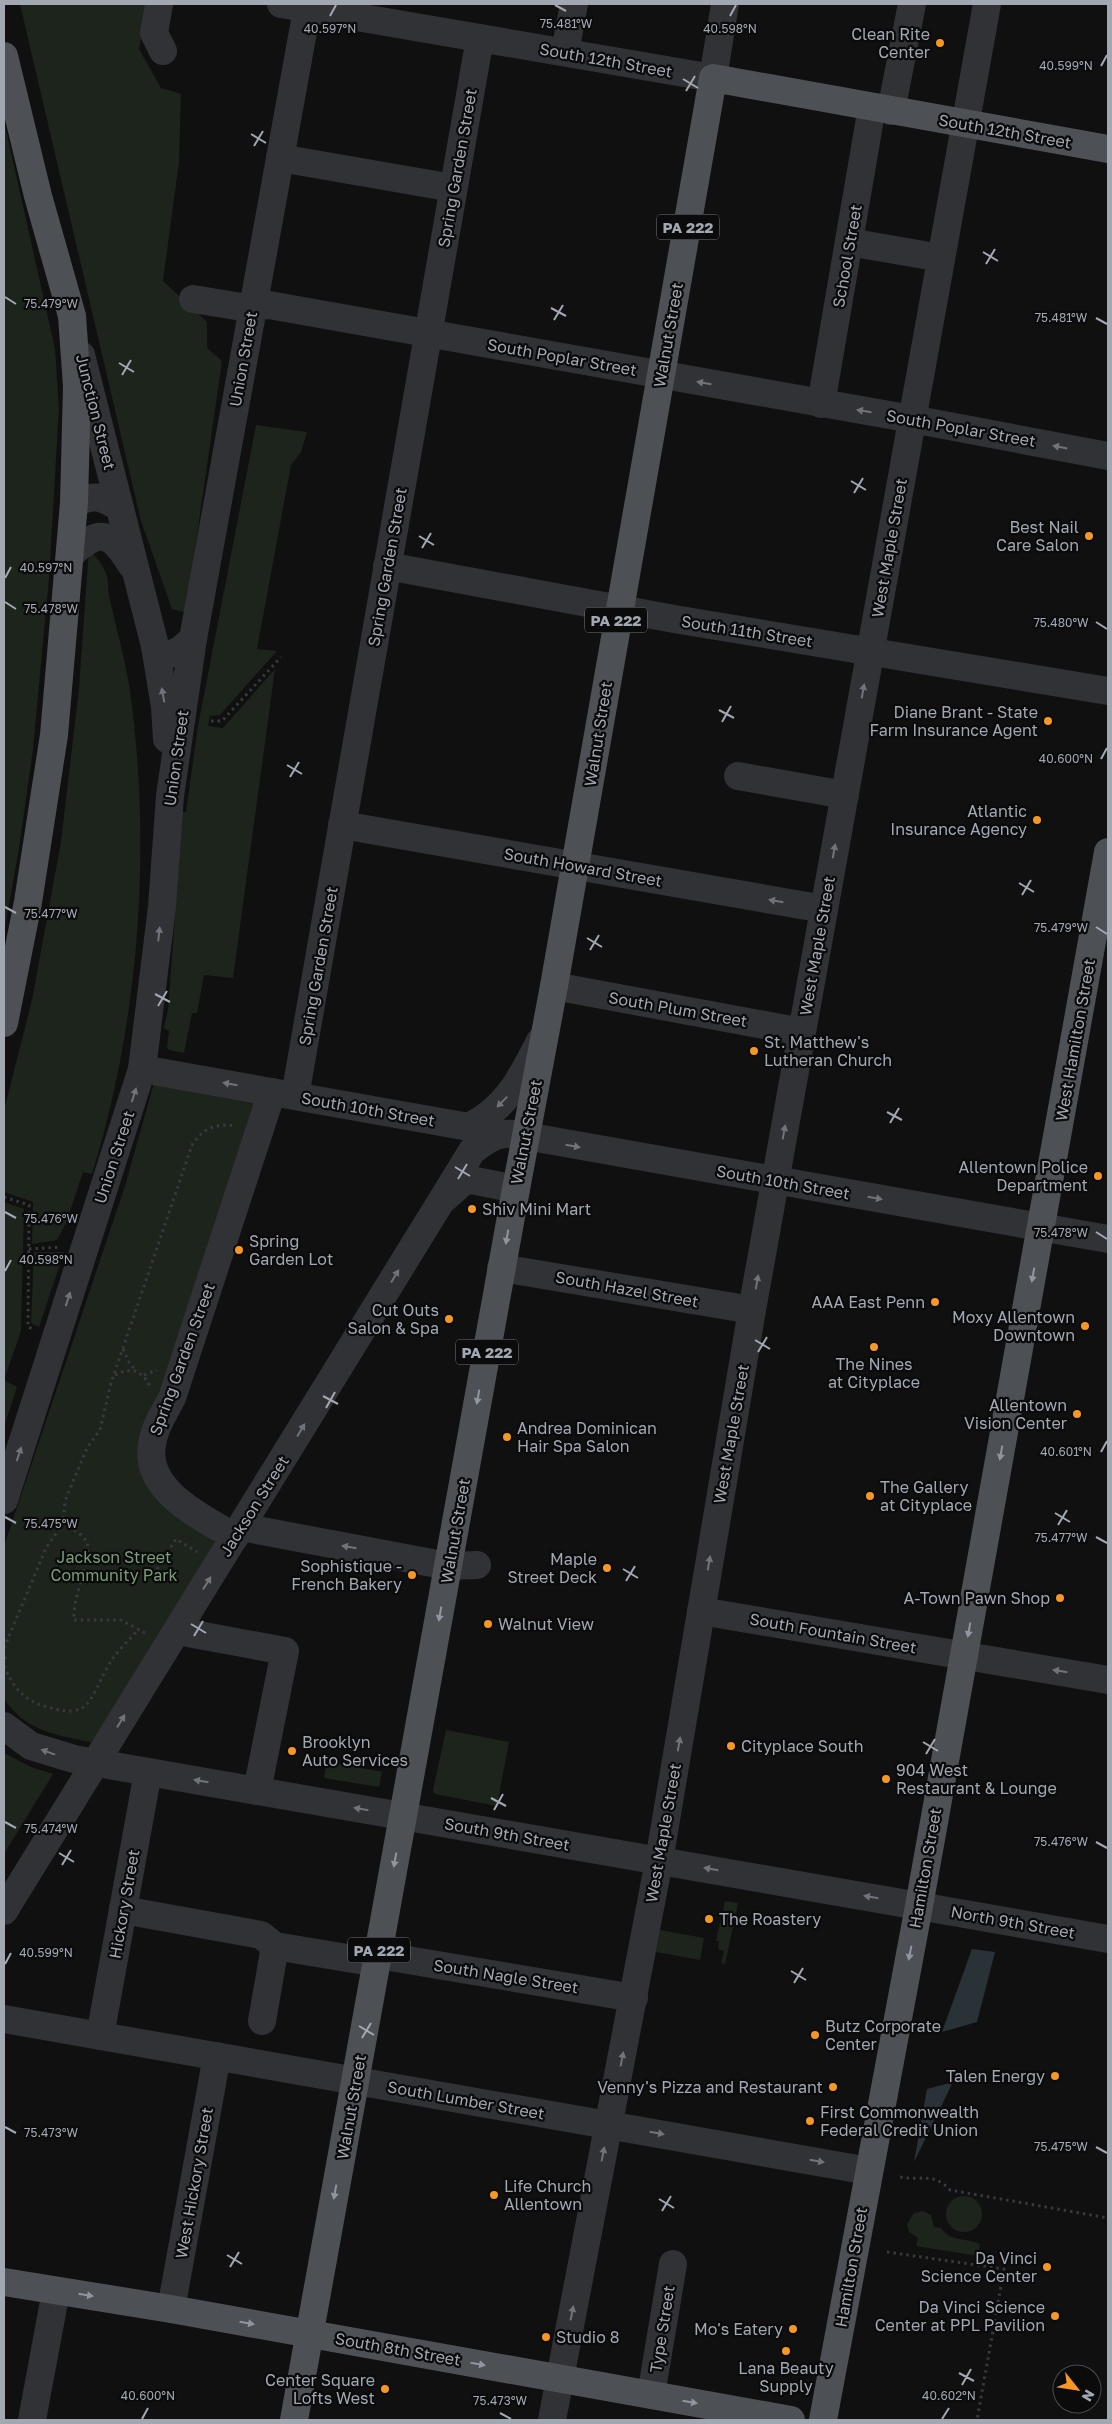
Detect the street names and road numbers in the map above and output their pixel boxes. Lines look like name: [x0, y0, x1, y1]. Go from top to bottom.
street label: South 12th Street: [538, 38, 674, 82]
street label: Spring Garden Street: [433, 87, 481, 249]
street label: South 12th Street: [937, 109, 1073, 153]
street label: School Street: [828, 203, 866, 309]
road number: PA 222: [657, 214, 719, 240]
street label: Walnut Street: [649, 281, 687, 389]
street label: Union Street: [225, 310, 261, 408]
street label: South Poplar Street: [486, 334, 638, 380]
street label: Junction Street: [72, 352, 120, 472]
street label: South Poplar Street: [885, 405, 1037, 451]
street label: West Maple Street: [867, 477, 911, 619]
street label: Spring Garden Street: [363, 486, 411, 648]
road number: PA 222: [585, 608, 647, 632]
street label: South 11th Street: [680, 611, 814, 651]
street label: Walnut Street: [580, 680, 616, 788]
street label: Union Street: [159, 709, 193, 807]
street label: South Howard Street: [502, 843, 664, 891]
street label: West Maple Street: [795, 875, 839, 1017]
street label: Spring Garden Street: [294, 885, 342, 1047]
street label: West Hamilton Street: [1051, 957, 1099, 1123]
street label: South Plum Street: [607, 987, 749, 1031]
street label: Walnut Street: [506, 1078, 546, 1186]
street label: South 10th Street: [300, 1087, 436, 1131]
street label: Union Street: [90, 1108, 138, 1206]
street label: South 10th Street: [715, 1160, 851, 1204]
street label: South Hazel Street: [554, 1267, 700, 1311]
street label: Spring Garden Street: [145, 1280, 219, 1438]
road number: PA 222: [456, 1340, 518, 1364]
street label: West Maple Street: [709, 1363, 753, 1505]
street label: Jackson Street: [215, 1452, 293, 1560]
street label: Walnut Street: [436, 1477, 474, 1585]
street label: South Fountain Street: [748, 1608, 918, 1658]
street label: West Maple Street: [641, 1762, 685, 1904]
street label: Hamilton Street: [905, 1806, 945, 1930]
street label: South 9th Street: [443, 1813, 571, 1855]
street label: Hickory Street: [105, 1848, 143, 1960]
street label: North 9th Street: [949, 1901, 1077, 1943]
road number: PA 222: [348, 1938, 410, 1962]
street label: South Nagle Street: [432, 1955, 580, 1997]
street label: Walnut Street: [332, 2053, 370, 2161]
street label: South Lumber Street: [386, 2076, 546, 2124]
street label: West Hickory Street: [171, 2106, 217, 2260]
street label: Hamilton Street: [831, 2205, 871, 2329]
street label: Type Street: [645, 2284, 679, 2374]
street label: South 8th Street: [334, 2328, 462, 2370]

